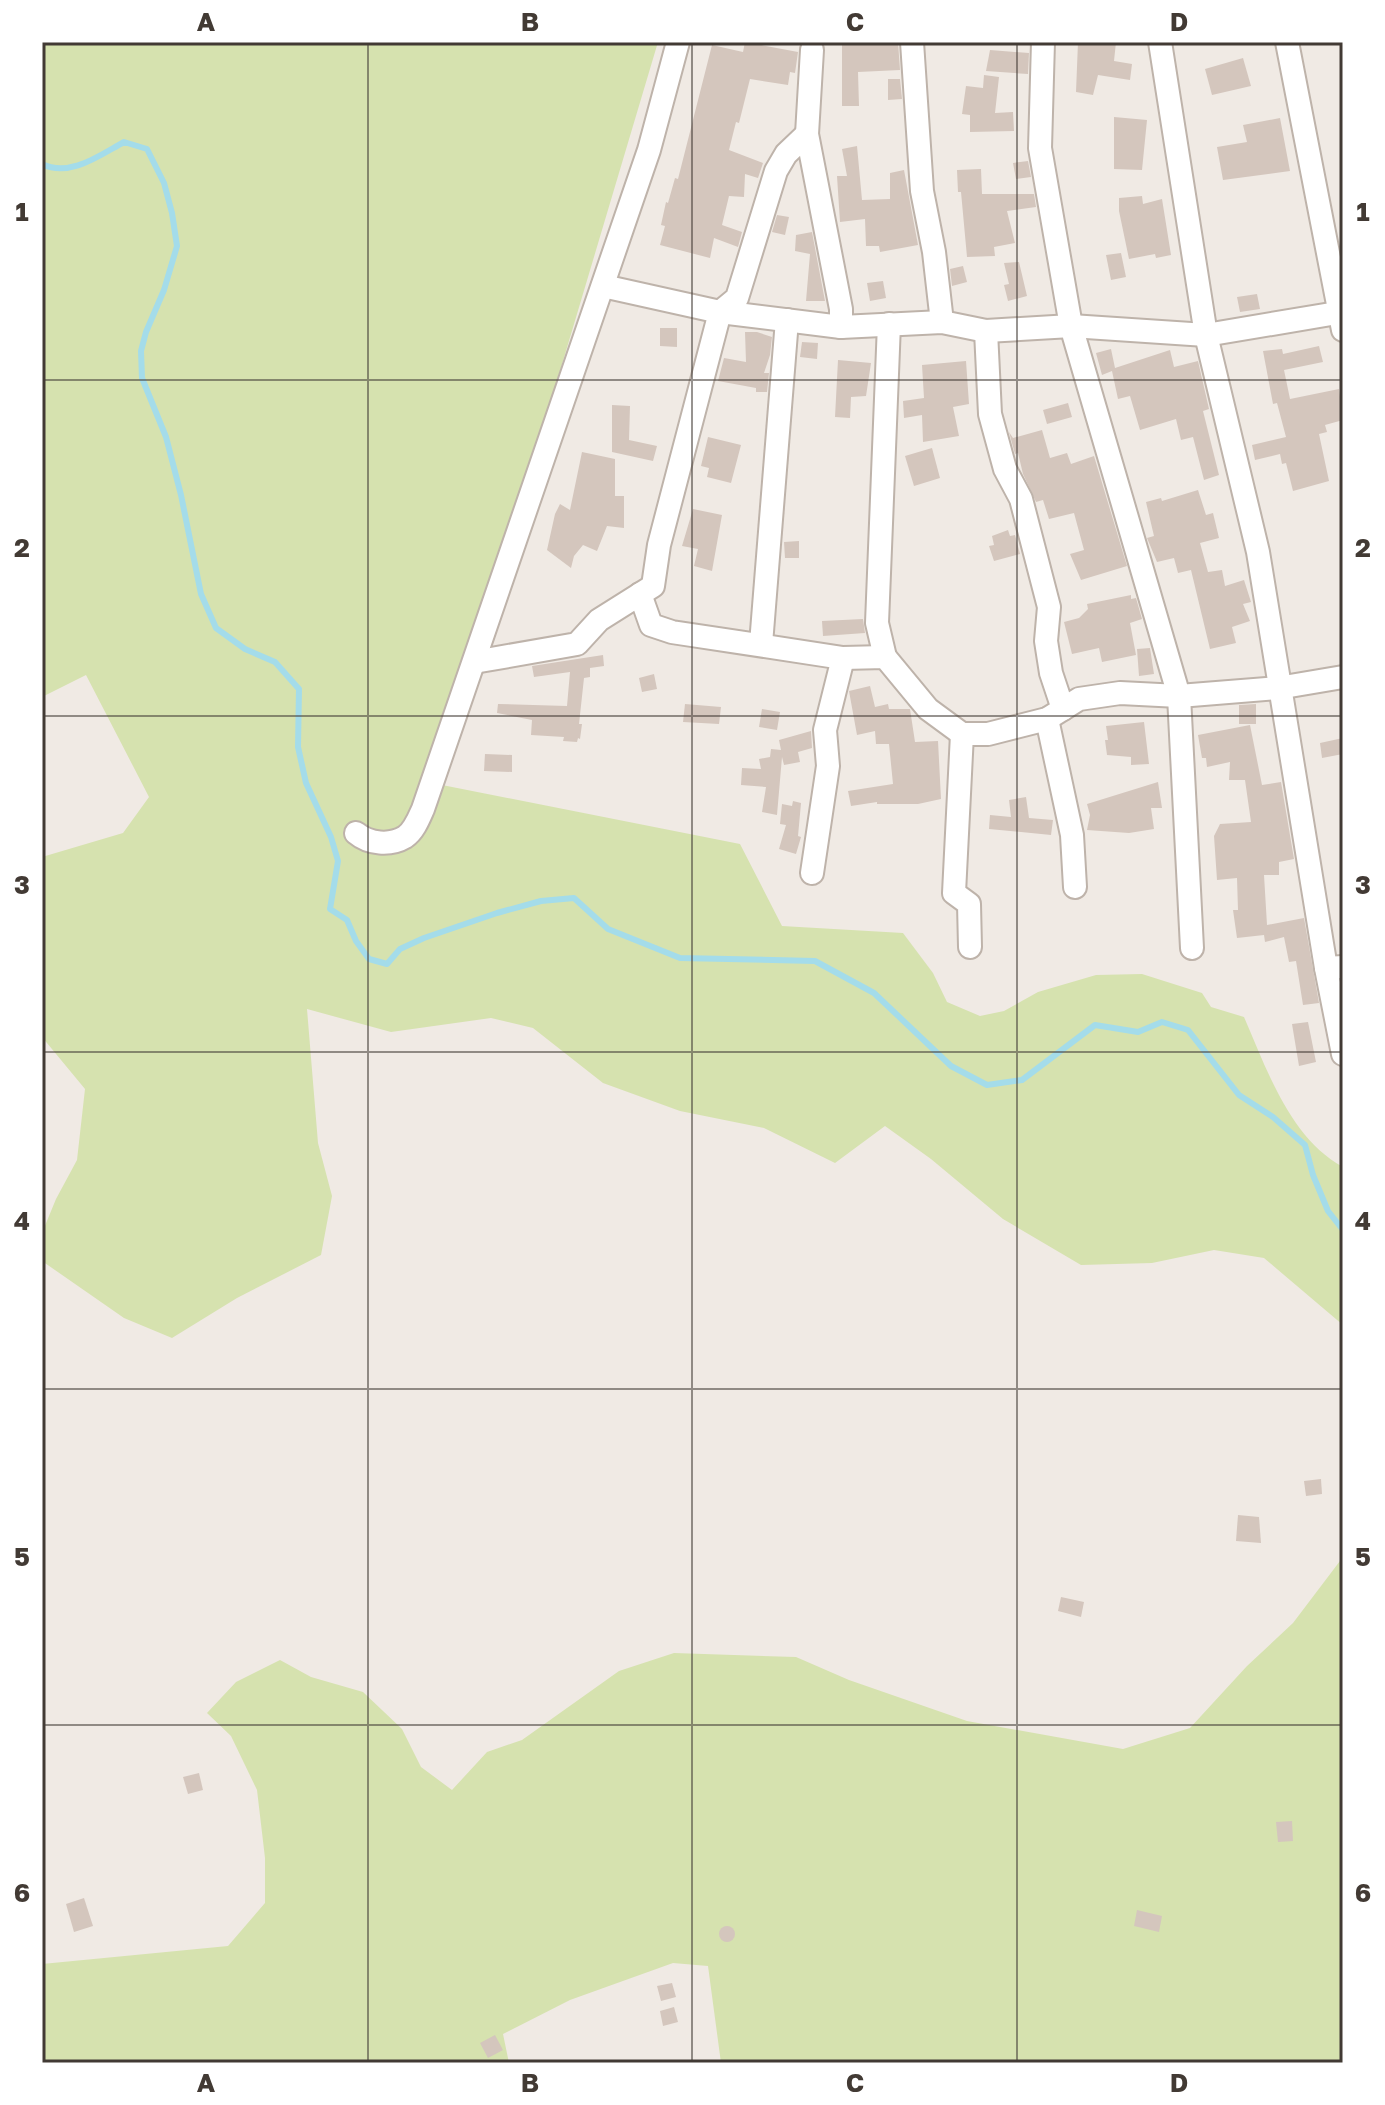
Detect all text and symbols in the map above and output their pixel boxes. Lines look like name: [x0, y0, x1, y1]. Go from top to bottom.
text: A: [197, 6, 216, 37]
text: B: [521, 6, 539, 37]
text: C: [846, 6, 864, 37]
text: D: [1170, 6, 1188, 37]
text: 1: [15, 196, 29, 227]
text: 1: [1356, 196, 1370, 227]
text: 2: [14, 532, 30, 563]
text: 2: [1355, 532, 1371, 563]
text: 3: [14, 869, 30, 900]
text: 3: [1355, 869, 1371, 900]
text: 4: [14, 1205, 30, 1236]
text: 4: [1355, 1205, 1371, 1236]
text: 5: [14, 1541, 30, 1572]
text: 5: [1355, 1541, 1371, 1572]
text: 6: [14, 1877, 30, 1908]
text: 6: [1355, 1877, 1371, 1908]
text: A: [197, 2067, 216, 2098]
text: B: [521, 2067, 539, 2098]
text: C: [846, 2067, 864, 2098]
text: D: [1170, 2067, 1188, 2098]

